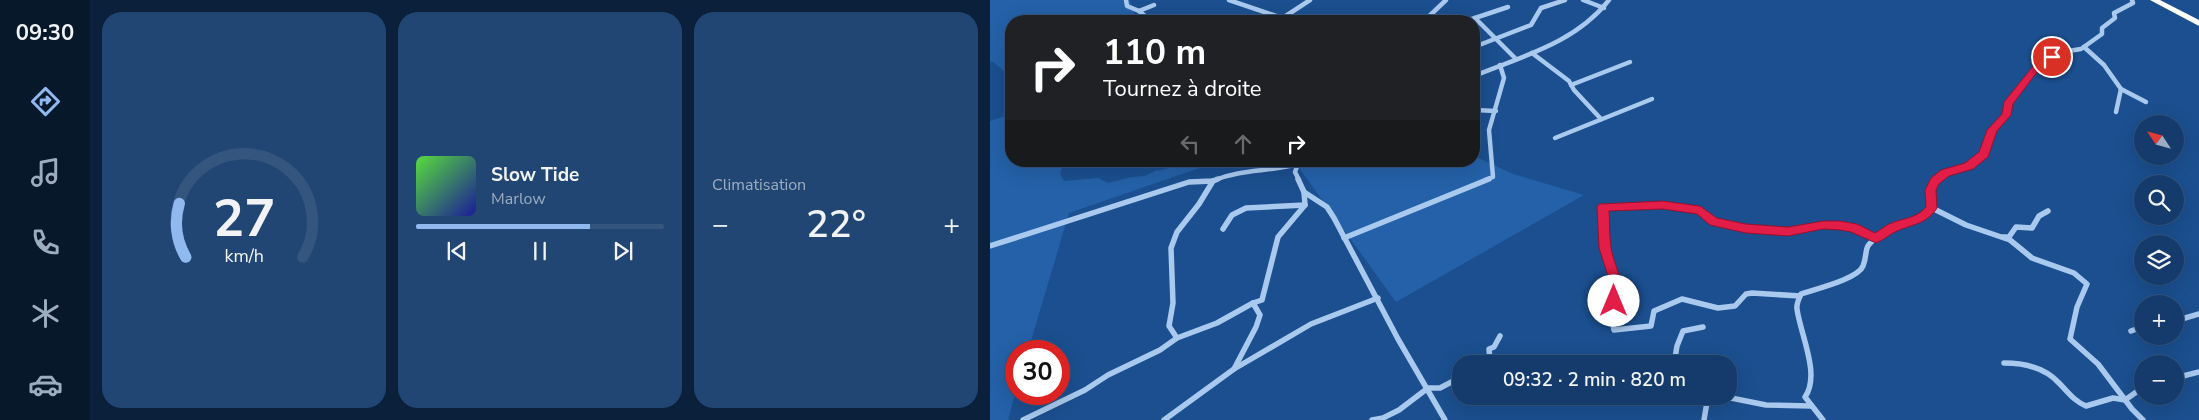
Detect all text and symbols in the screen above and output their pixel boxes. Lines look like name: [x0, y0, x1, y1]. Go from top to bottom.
text: 09:30: [16, 18, 74, 48]
text: 110 m: [1103, 29, 1206, 76]
icon: right: [1020, 35, 1085, 100]
pin: [2031, 36, 2073, 78]
icon: arrive: [2038, 43, 2066, 71]
text: Tournez à droite: [1103, 74, 1262, 104]
icon: directions: [28, 84, 63, 119]
north arrow: [2134, 115, 2184, 165]
map controls: [2134, 115, 2184, 405]
icon: left: [1176, 130, 1204, 158]
icon: ahead: [1229, 130, 1257, 158]
icon: right: [1282, 130, 1310, 158]
icon: music: [28, 155, 63, 190]
text: Slow Tide: [491, 162, 579, 188]
text: Climatisation: [712, 174, 806, 196]
button: search: [2134, 175, 2184, 225]
text: 27: [213, 183, 275, 254]
text: Marlow: [491, 188, 546, 210]
text: 22°: [806, 199, 866, 250]
text: −: [712, 206, 729, 244]
text: +: [943, 206, 960, 244]
icon: phone: [28, 225, 63, 260]
button: layers: [2134, 235, 2184, 285]
icon: previous: [443, 237, 471, 265]
icon: pause: [526, 237, 554, 265]
icon: next: [609, 237, 637, 265]
text: km/h: [224, 244, 264, 268]
position arrow: [1587, 274, 1639, 326]
button: +: [2134, 295, 2184, 345]
icon: climate: [28, 296, 63, 331]
speed limit sign: 30: [1005, 340, 1070, 405]
button: −: [2134, 355, 2184, 405]
icon: car: [28, 367, 63, 402]
text: 09:32 · 2 min · 820 m: [1503, 367, 1686, 393]

